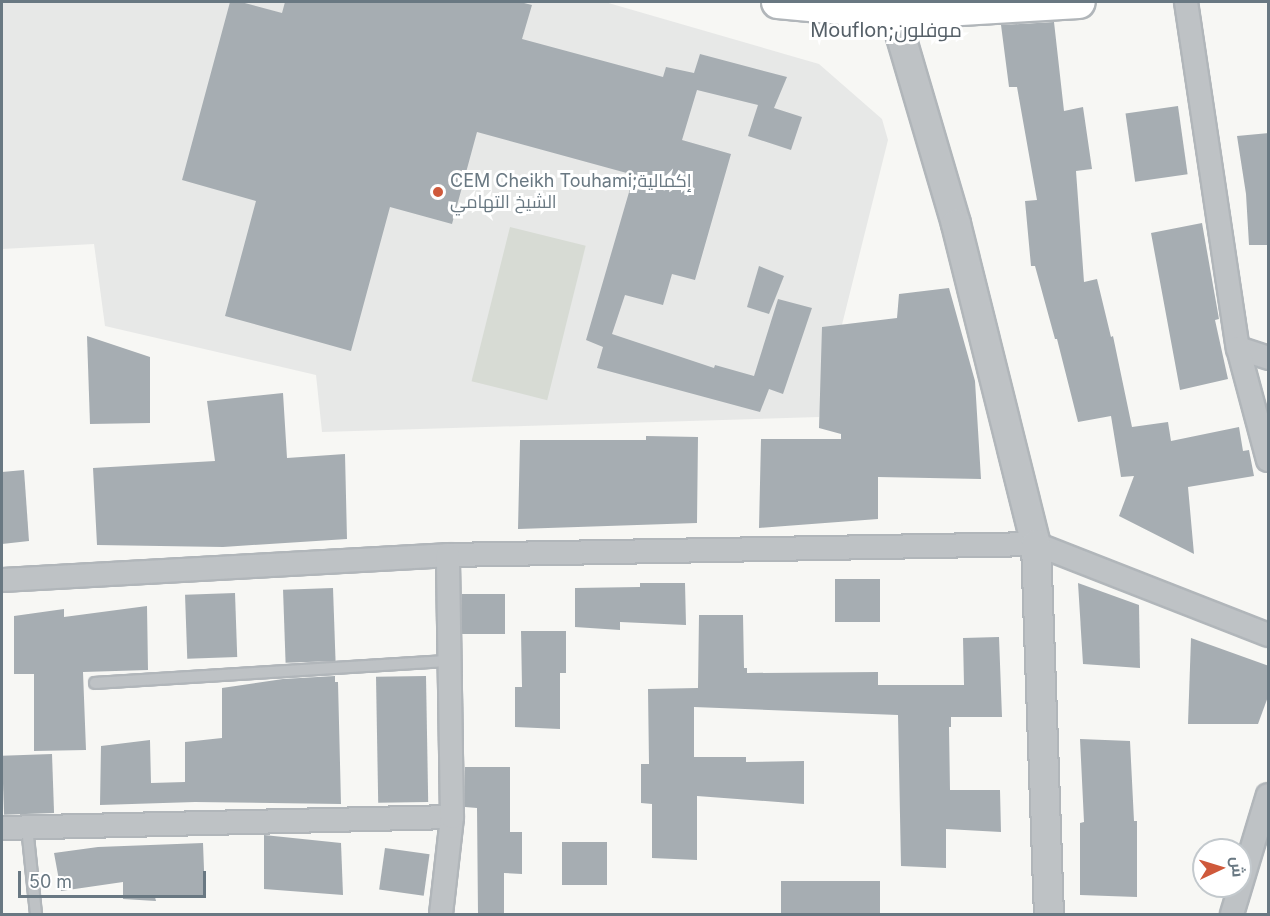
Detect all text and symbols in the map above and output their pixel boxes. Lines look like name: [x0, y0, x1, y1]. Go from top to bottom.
district label: Mouflon;موفلون: [810, 18, 962, 42]
place label: CEM Cheikh Touhami;إكمالية الشيخ التهامي: [450, 171, 692, 213]
marker: CEM Cheikh Touhami;إكمالية الشيخ التهامي: [431, 185, 445, 199]
north arrow: [1192, 838, 1252, 898]
text: ش: [1227, 856, 1249, 878]
scale bar: [21, 859, 208, 897]
text: 50 m: [29, 871, 72, 892]

